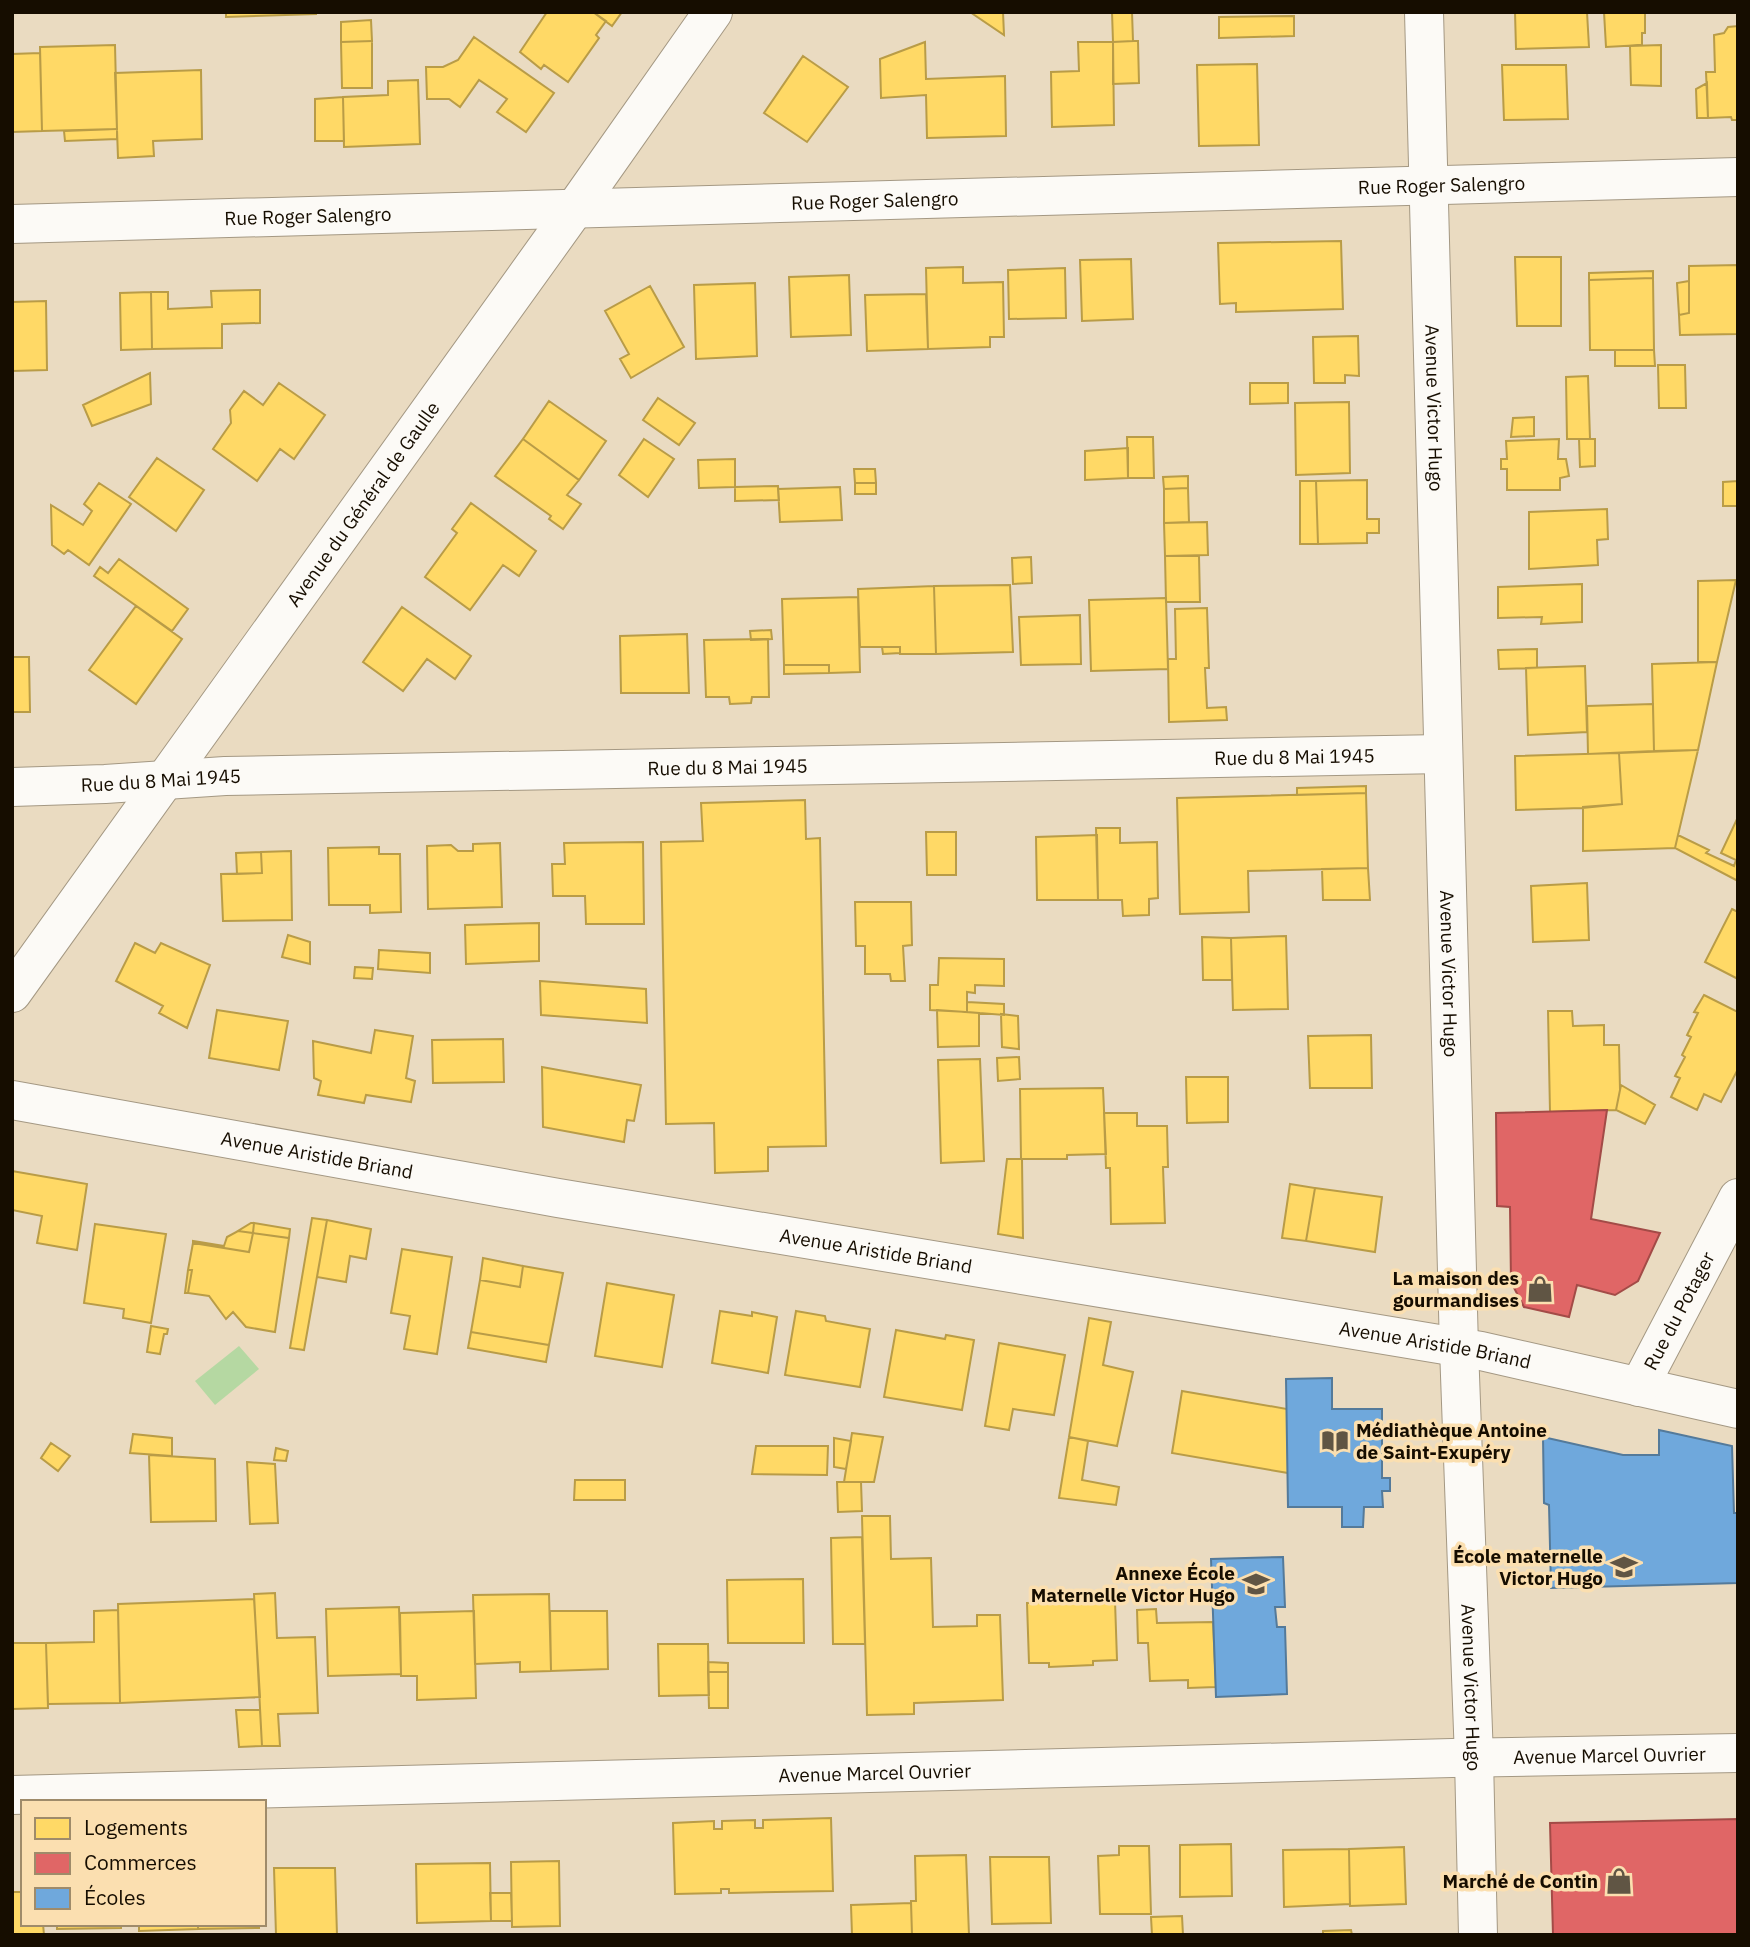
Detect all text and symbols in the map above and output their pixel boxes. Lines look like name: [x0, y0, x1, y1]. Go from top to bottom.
street label: Rue Roger Salengro: [1357, 171, 1525, 199]
street label: Rue Roger Salengro: [791, 186, 959, 215]
street label: Rue Roger Salengro: [224, 202, 392, 230]
street label: Avenue Victor Hugo: [1420, 324, 1449, 492]
street label: Avenue du Général de Gaulle: [281, 397, 445, 611]
street label: Rue du 8 Mai 1945: [1214, 743, 1375, 770]
street label: Rue du 8 Mai 1945: [647, 753, 808, 780]
street label: Rue du 8 Mai 1945: [80, 764, 241, 797]
street label: Avenue Victor Hugo: [1435, 890, 1463, 1058]
street label: Avenue Aristide Briand: [219, 1126, 415, 1184]
street label: Avenue Aristide Briand: [778, 1223, 974, 1278]
street label: Rue du Potager: [1638, 1248, 1720, 1374]
place label: La maison des gourmandises: [1392, 1266, 1519, 1312]
shop icon: La maison des gourmandises: [1525, 1274, 1555, 1304]
street label: Avenue Aristide Briand: [1337, 1316, 1533, 1374]
place label: Médiathèque Antoine de Saint-Exupéry: [1356, 1418, 1547, 1464]
library icon: Médiathèque Antoine de Saint-Exupéry: [1320, 1426, 1350, 1456]
place label: École maternelle Victor Hugo: [1453, 1544, 1603, 1590]
school or university icon: École maternelle Victor Hugo: [1609, 1552, 1639, 1582]
place label: Annexe École Maternelle Victor Hugo: [1031, 1561, 1235, 1607]
school or university icon: Annexe École Maternelle Victor Hugo: [1241, 1569, 1271, 1599]
street label: Avenue Victor Hugo: [1456, 1603, 1486, 1771]
street label: Avenue Marcel Ouvrier: [1513, 1742, 1706, 1769]
street label: Avenue Marcel Ouvrier: [778, 1758, 971, 1787]
legend: [21, 1800, 266, 1926]
text: Logements: [84, 1813, 188, 1841]
text: Commerces: [84, 1848, 197, 1876]
shop icon: Marché de Contin: [1604, 1866, 1634, 1896]
place label: Marché de Contin: [1443, 1869, 1598, 1893]
text: Écoles: [84, 1883, 146, 1911]

